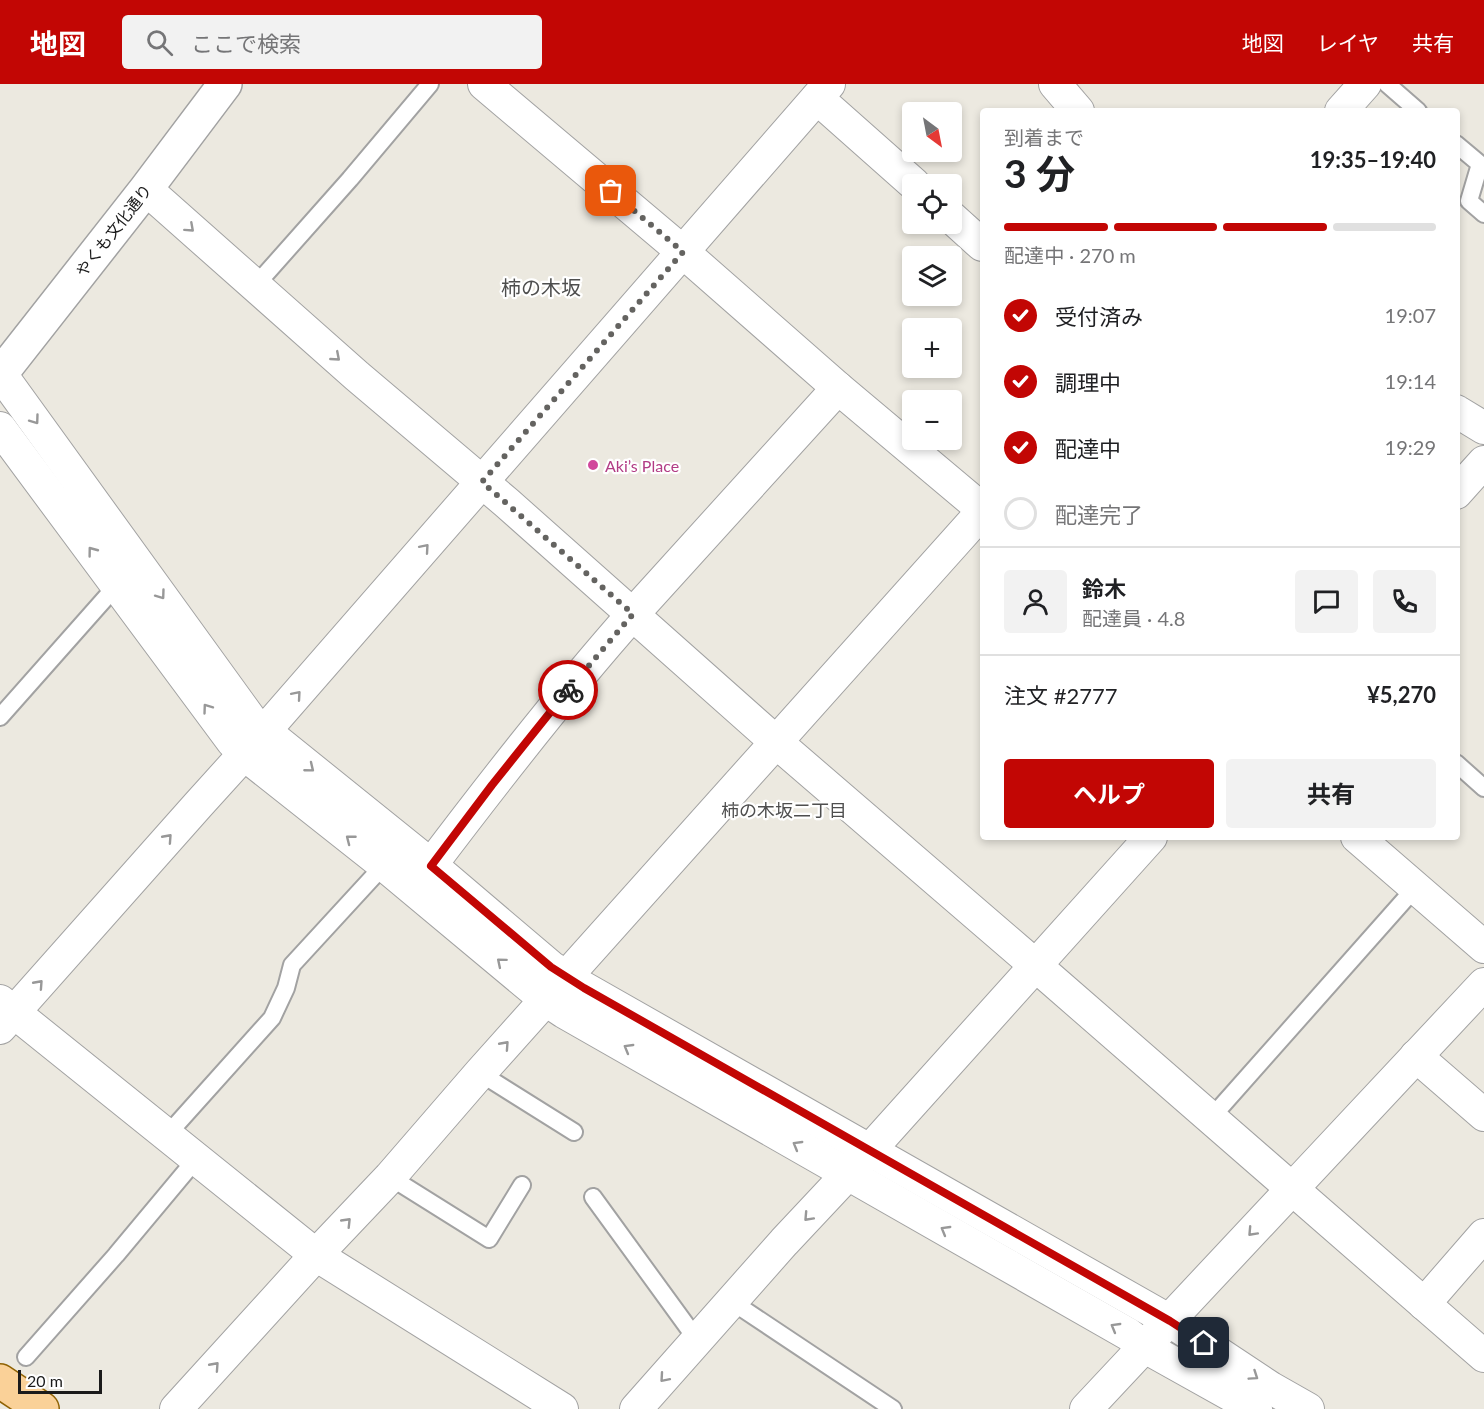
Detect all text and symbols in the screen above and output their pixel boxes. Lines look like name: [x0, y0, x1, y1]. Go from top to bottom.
search box: [122, 15, 542, 69]
text: 地図: [30, 26, 86, 60]
icon: search: [143, 26, 176, 59]
text: ここで検索: [191, 30, 301, 57]
text: 地図: [1242, 30, 1284, 55]
text: レイヤ: [1317, 30, 1379, 55]
text: 共有: [1412, 30, 1454, 55]
north arrow: [902, 102, 962, 162]
map controls: [902, 102, 962, 450]
text: 到着まで: [1004, 125, 1084, 149]
text: 19:35–19:40: [1310, 146, 1436, 173]
text: 3 分: [1004, 150, 1075, 196]
pin: [585, 165, 636, 216]
icon: bag: [594, 174, 627, 207]
button: locate: [902, 174, 962, 234]
street label: やくも文化通り: [71, 180, 155, 280]
one-way arrow: [183, 221, 193, 232]
text: 配達中 · 270 m: [1004, 243, 1136, 267]
button: layers: [902, 246, 962, 306]
district label: 柿の木坂: [501, 275, 581, 299]
icon: check: [1004, 299, 1037, 332]
text: 受付済み: [1055, 303, 1143, 330]
text: 19:07: [1385, 303, 1436, 327]
button: +: [902, 318, 962, 378]
one-way arrow: [329, 350, 340, 361]
icon: check: [1004, 365, 1037, 398]
text: 調理中: [1055, 369, 1121, 396]
text: 19:14: [1385, 369, 1436, 393]
button: −: [902, 390, 962, 450]
one-way arrow: [28, 414, 39, 425]
icon: check: [1004, 431, 1037, 464]
text: 配達中: [1055, 435, 1121, 462]
text: 19:29: [1385, 435, 1436, 459]
place label: Aki’s Place: [605, 456, 679, 475]
marker: Aki’s Place: [586, 458, 600, 472]
text: 配達完了: [1055, 501, 1143, 528]
one-way arrow: [418, 544, 429, 555]
one-way arrow: [88, 546, 99, 557]
button: person: [1004, 570, 1067, 633]
button: chat: [1295, 570, 1358, 633]
button: phone: [1373, 570, 1436, 633]
text: 鈴木: [1082, 575, 1126, 602]
one-way arrow: [154, 589, 165, 600]
text: 配達員 · 4.8: [1082, 606, 1185, 630]
courier: [538, 660, 598, 720]
icon: bike: [552, 674, 585, 707]
text: ¥5,270: [1367, 681, 1436, 708]
text: 注文 #2777: [1004, 682, 1117, 709]
one-way arrow: [289, 691, 300, 702]
one-way arrow: [203, 703, 214, 714]
button: ヘルプ: [1004, 759, 1214, 828]
button: 共有: [1226, 759, 1436, 828]
one-way arrow: [304, 761, 315, 772]
district label: 柿の木坂二丁目: [721, 799, 847, 821]
one-way arrow: [161, 834, 172, 845]
one-way arrow: [346, 835, 357, 846]
one-way arrow: [497, 959, 508, 970]
one-way arrow: [32, 980, 43, 991]
one-way arrow: [498, 1041, 509, 1052]
one-way arrow: [623, 1044, 634, 1055]
one-way arrow: [793, 1141, 803, 1152]
one-way arrow: [804, 1210, 815, 1220]
one-way arrow: [340, 1218, 351, 1229]
one-way arrow: [1248, 1225, 1259, 1236]
one-way arrow: [941, 1226, 952, 1237]
pin: [1178, 1317, 1229, 1368]
one-way arrow: [1111, 1322, 1121, 1334]
icon: home: [1187, 1326, 1220, 1359]
one-way arrow: [208, 1362, 219, 1372]
scale bar: [18, 1367, 102, 1394]
one-way arrow: [1247, 1369, 1258, 1380]
text: 20 m: [27, 1371, 63, 1390]
one-way arrow: [660, 1371, 671, 1381]

